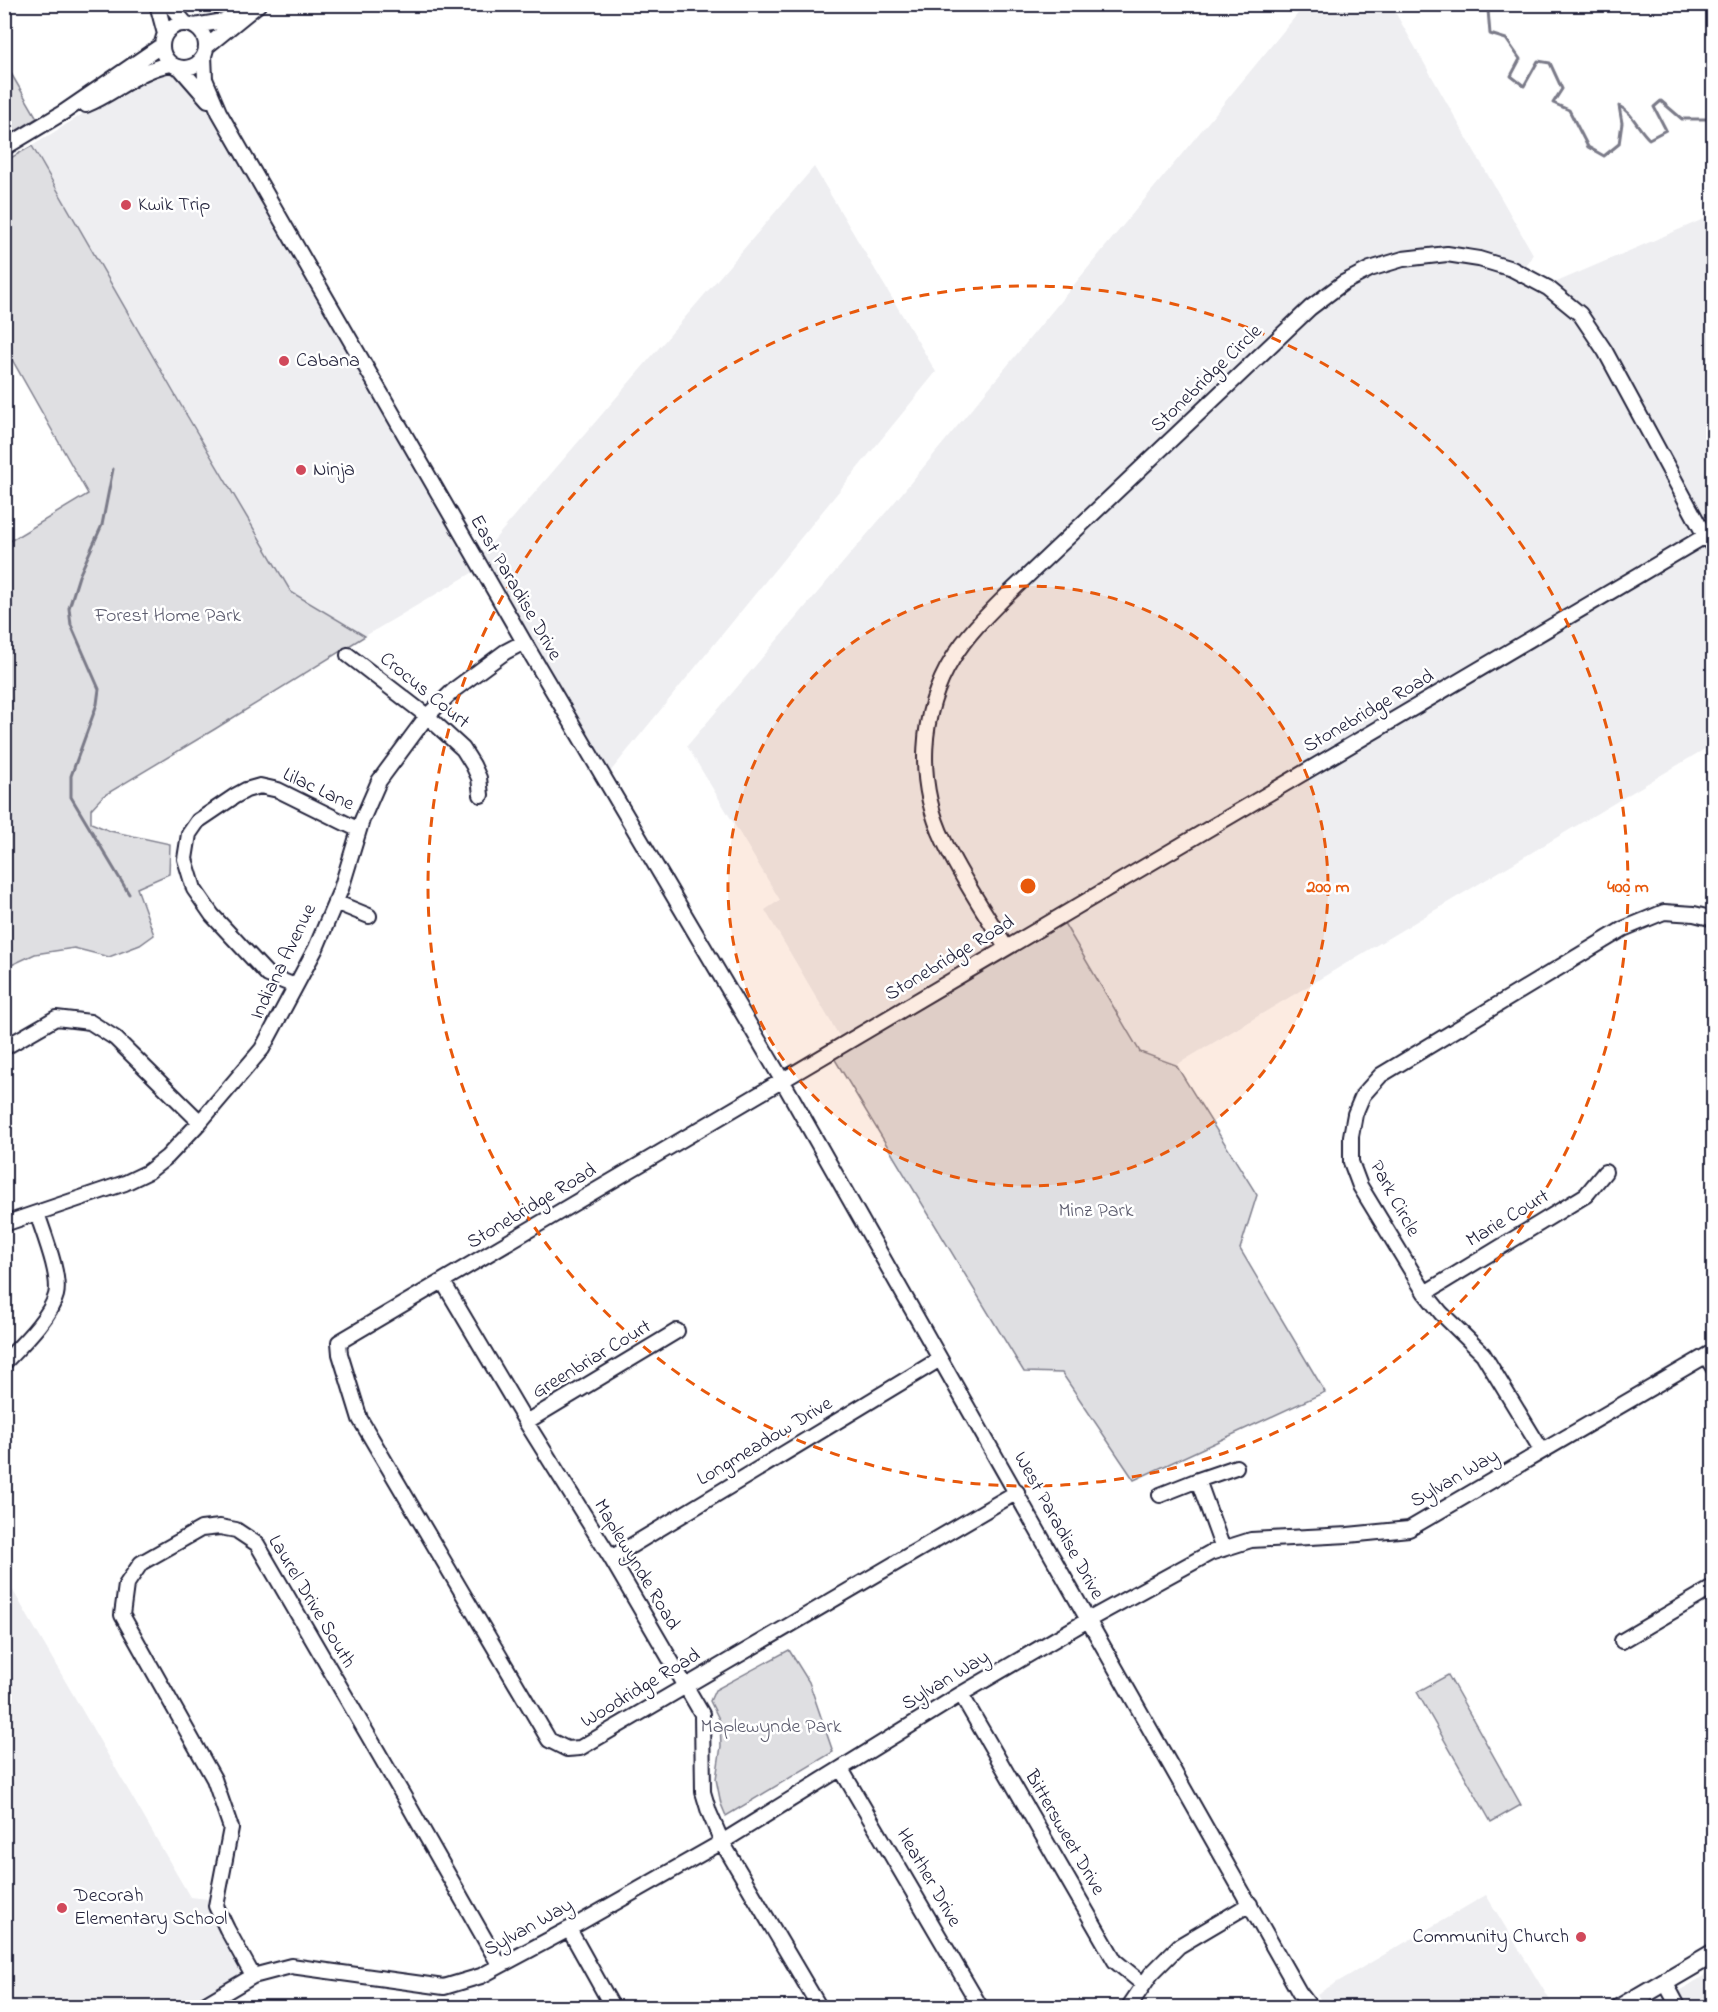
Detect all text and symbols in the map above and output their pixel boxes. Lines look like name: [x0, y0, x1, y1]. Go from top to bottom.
place label: Kwik Trip: [138, 191, 210, 220]
marker: Kwik Trip: [119, 198, 133, 212]
street label: Stonebridge Circle: [1145, 318, 1270, 441]
place label: Cabana: [296, 347, 360, 376]
marker: Cabana: [277, 354, 291, 368]
place label: Ninja: [313, 456, 355, 485]
marker: Ninja: [294, 463, 308, 477]
street label: East Paradise Drive: [462, 510, 569, 666]
park label: Forest Home Park: [94, 602, 241, 631]
street label: Crocus Court: [373, 646, 476, 737]
street label: Stonebridge Road: [1298, 663, 1440, 762]
street label: Lilac Lane: [277, 761, 359, 819]
text: 200 m: [1306, 875, 1350, 901]
text: 400 m: [1607, 875, 1649, 901]
centre of rings: [1018, 876, 1038, 896]
street label: Indiana Avenue: [243, 899, 325, 1025]
street label: Stonebridge Road: [880, 909, 1021, 1010]
street label: Park Circle: [1361, 1156, 1427, 1242]
street label: Stonebridge Road: [462, 1157, 603, 1258]
street label: Marie Court: [1461, 1183, 1555, 1255]
park label: Minz Park: [1058, 1197, 1134, 1226]
street label: Greenbriar Court: [527, 1313, 657, 1407]
street label: Longmeadow Drive: [692, 1390, 839, 1495]
street label: Sylvan Way: [1405, 1442, 1505, 1516]
street label: West Paradise Drive: [1005, 1447, 1111, 1605]
street label: Maplewynde Road: [585, 1494, 687, 1636]
street label: Laurel Drive South: [260, 1530, 362, 1674]
street label: Woodridge Road: [576, 1642, 707, 1737]
street label: Sylvan Way: [896, 1643, 996, 1719]
park label: Maplewynde Park: [701, 1713, 842, 1742]
street label: Bittersweet Drive: [1016, 1764, 1112, 1901]
street label: Heather Drive: [888, 1823, 968, 1933]
place label: Decorah Elementary School: [73, 1882, 227, 1934]
street label: Sylvan Way: [479, 1892, 579, 1964]
marker: Decorah Elementary School: [55, 1901, 69, 1915]
place label: Community Church: [1412, 1923, 1569, 1952]
marker: Community Church: [1574, 1930, 1588, 1944]

